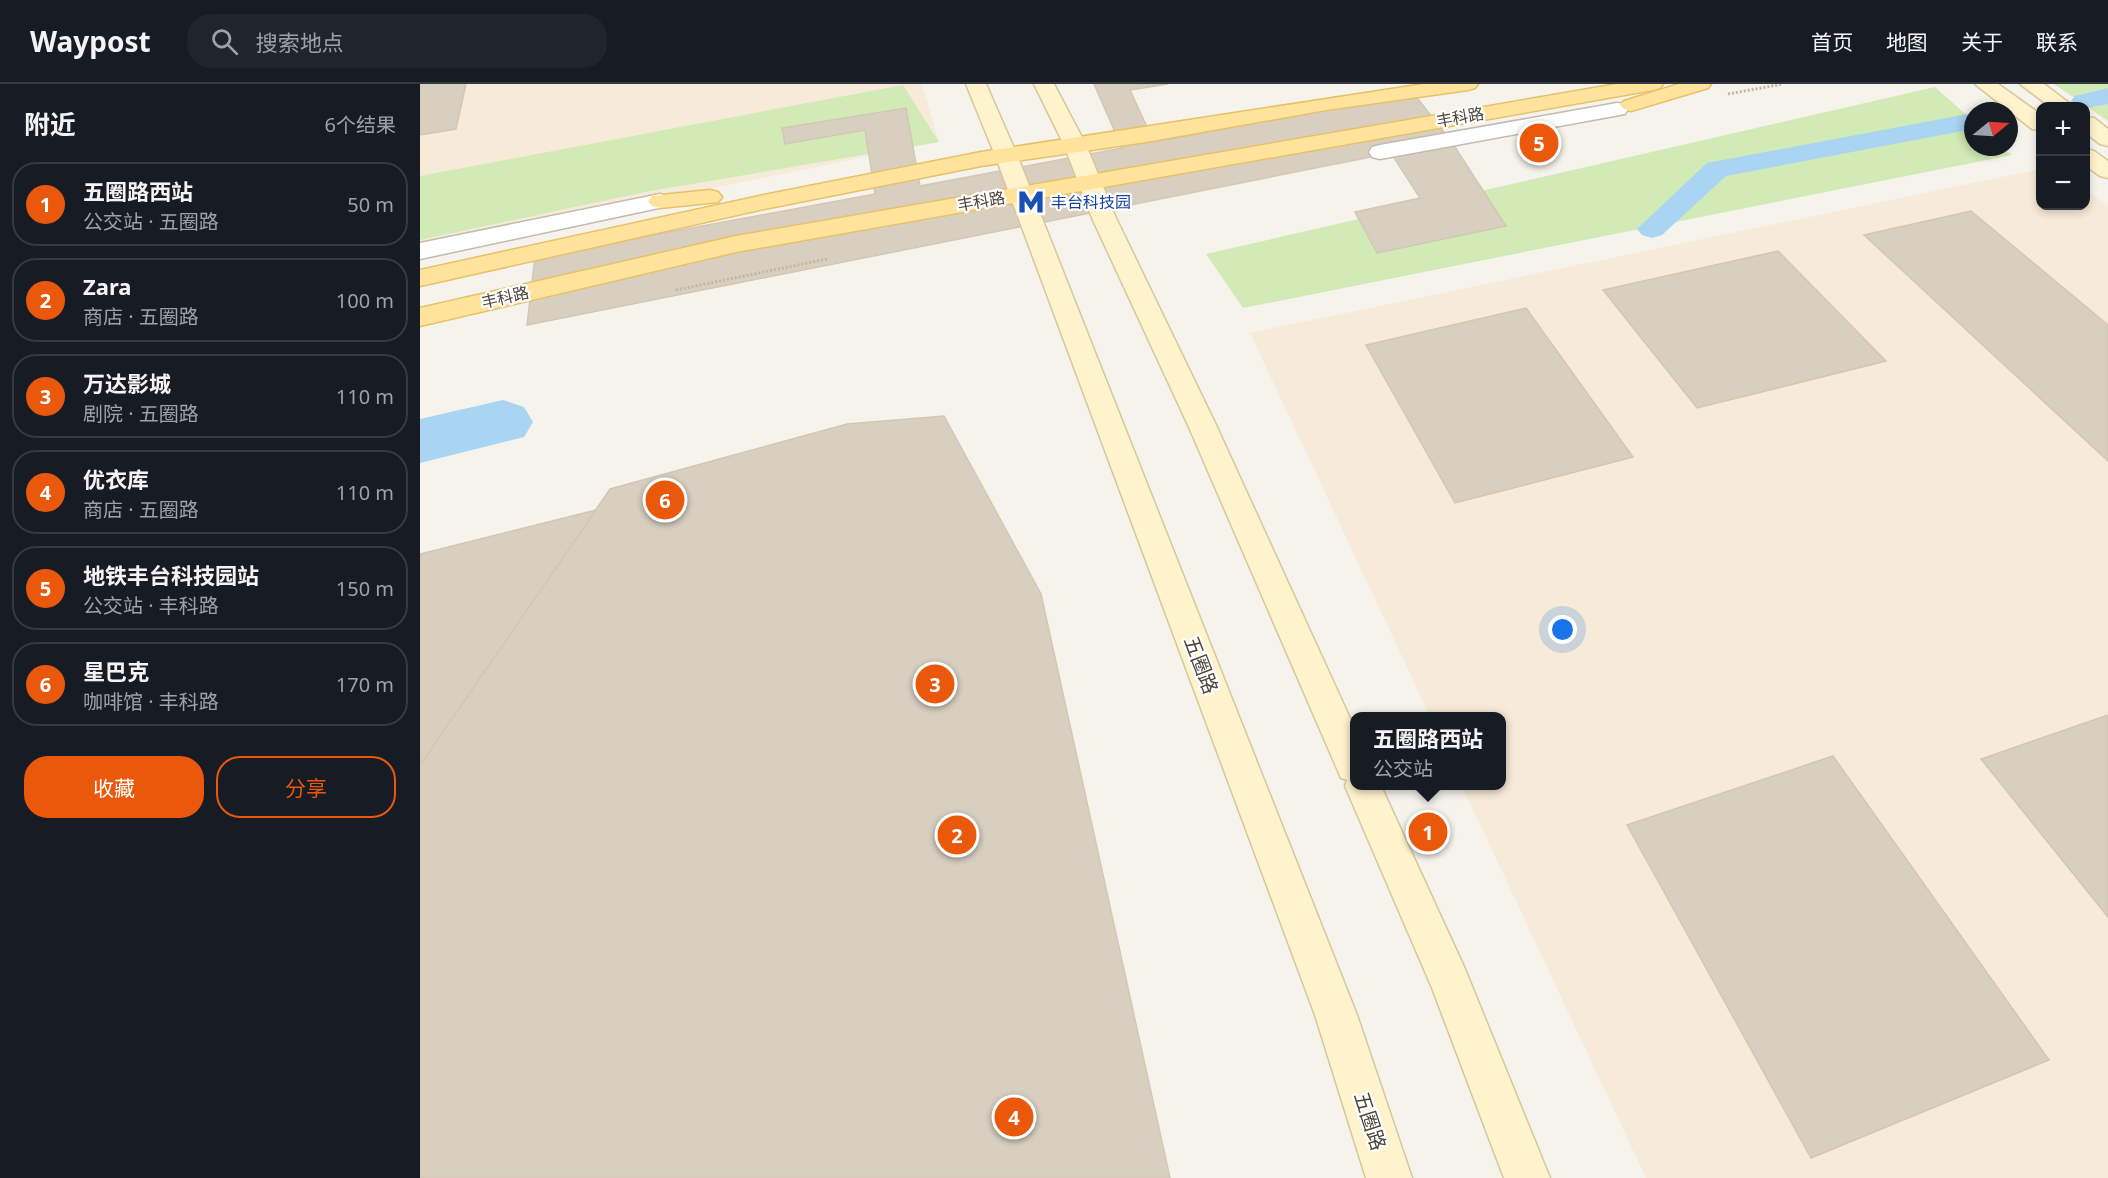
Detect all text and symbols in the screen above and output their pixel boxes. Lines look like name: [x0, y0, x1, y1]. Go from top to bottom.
search box: [187, 14, 607, 68]
text: Waypost: [30, 22, 151, 60]
icon: search: [208, 25, 241, 58]
text: 搜索地点: [256, 27, 344, 57]
text: 首页: [1811, 28, 1853, 56]
text: 地图: [1886, 28, 1928, 56]
text: 关于: [1961, 28, 2003, 56]
text: 联系: [2036, 28, 2078, 56]
street label: 丰科路: [1434, 102, 1486, 132]
north arrow: [1964, 102, 2018, 156]
map controls: [2036, 102, 2090, 210]
button: +: [2036, 102, 2090, 156]
text: 附近: [24, 106, 76, 142]
text: 6个结果: [325, 111, 396, 138]
pin: 5: [1520, 120, 1558, 166]
button: −: [2036, 156, 2090, 210]
text: 五圈路西站: [83, 176, 193, 206]
street label: 丰科路: [955, 186, 1007, 216]
metro station icon: 丰台科技园: [1016, 187, 1046, 217]
text: 1: [40, 191, 51, 218]
text: 50 m: [347, 191, 394, 218]
place label: 丰台科技园: [1051, 191, 1131, 213]
text: 公交站 · 五圈路: [83, 208, 219, 235]
text: Zara: [83, 271, 132, 301]
street label: 丰科路: [479, 281, 531, 313]
text: 2: [40, 287, 51, 314]
text: 100 m: [336, 287, 394, 314]
text: 商店 · 五圈路: [83, 303, 199, 330]
text: 万达影城: [83, 368, 171, 398]
text: 3: [40, 383, 51, 410]
text: 110 m: [336, 383, 394, 410]
text: 剧院 · 五圈路: [83, 400, 199, 427]
text: 优衣库: [83, 464, 149, 494]
pin: 6: [646, 478, 684, 522]
text: 4: [40, 479, 51, 506]
text: 110 m: [336, 479, 394, 506]
text: 商店 · 五圈路: [83, 496, 199, 523]
text: 地铁丰台科技园站: [83, 560, 259, 590]
text: 5: [40, 575, 51, 602]
text: 150 m: [336, 575, 394, 602]
text: 公交站 · 丰科路: [83, 592, 219, 619]
your location: [1548, 615, 1577, 644]
street label: 五圈路: [1178, 632, 1225, 698]
text: 星巴克: [83, 656, 149, 686]
pin: 3: [916, 662, 954, 706]
text: 6: [40, 671, 51, 698]
text: 170 m: [336, 671, 394, 698]
text: 咖啡馆 · 丰科路: [83, 688, 219, 715]
popup: [1350, 712, 1506, 790]
text: 五圈路西站: [1373, 723, 1483, 753]
text: 公交站: [1373, 755, 1433, 782]
button: 收藏: [24, 756, 204, 818]
button: 分享: [216, 756, 396, 818]
pin: 1: [1408, 810, 1448, 855]
pin: 2: [938, 812, 976, 858]
street label: 五圈路: [1348, 1088, 1393, 1154]
pin: 4: [994, 1094, 1034, 1140]

